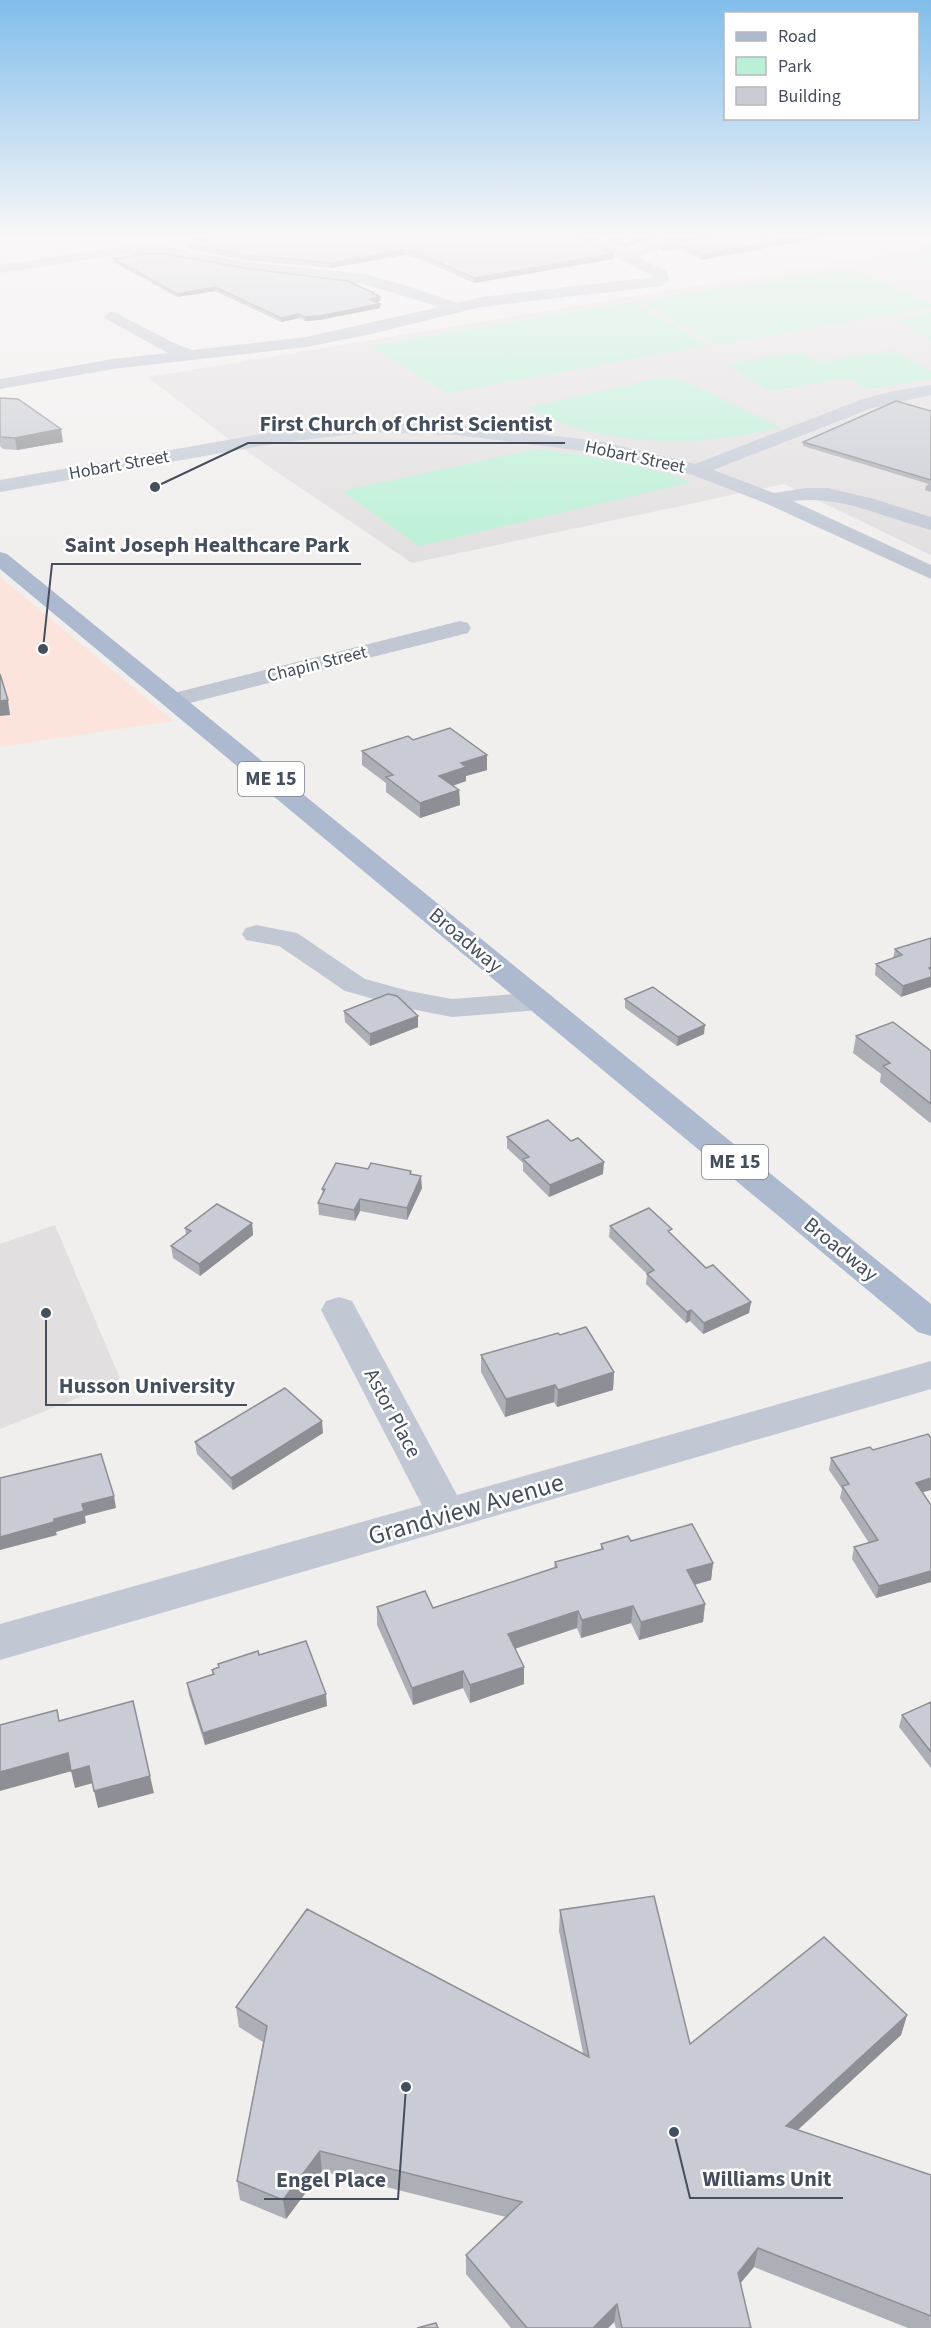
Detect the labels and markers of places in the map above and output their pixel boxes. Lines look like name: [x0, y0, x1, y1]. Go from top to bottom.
callout: First Church of Christ Scientist: [248, 403, 565, 443]
callout: Saint Joseph Healthcare Park: [52, 524, 361, 564]
callout: Husson University: [46, 1365, 247, 1405]
callout: Williams Unit: [690, 2158, 843, 2198]
callout: Engel Place: [264, 2159, 398, 2199]

